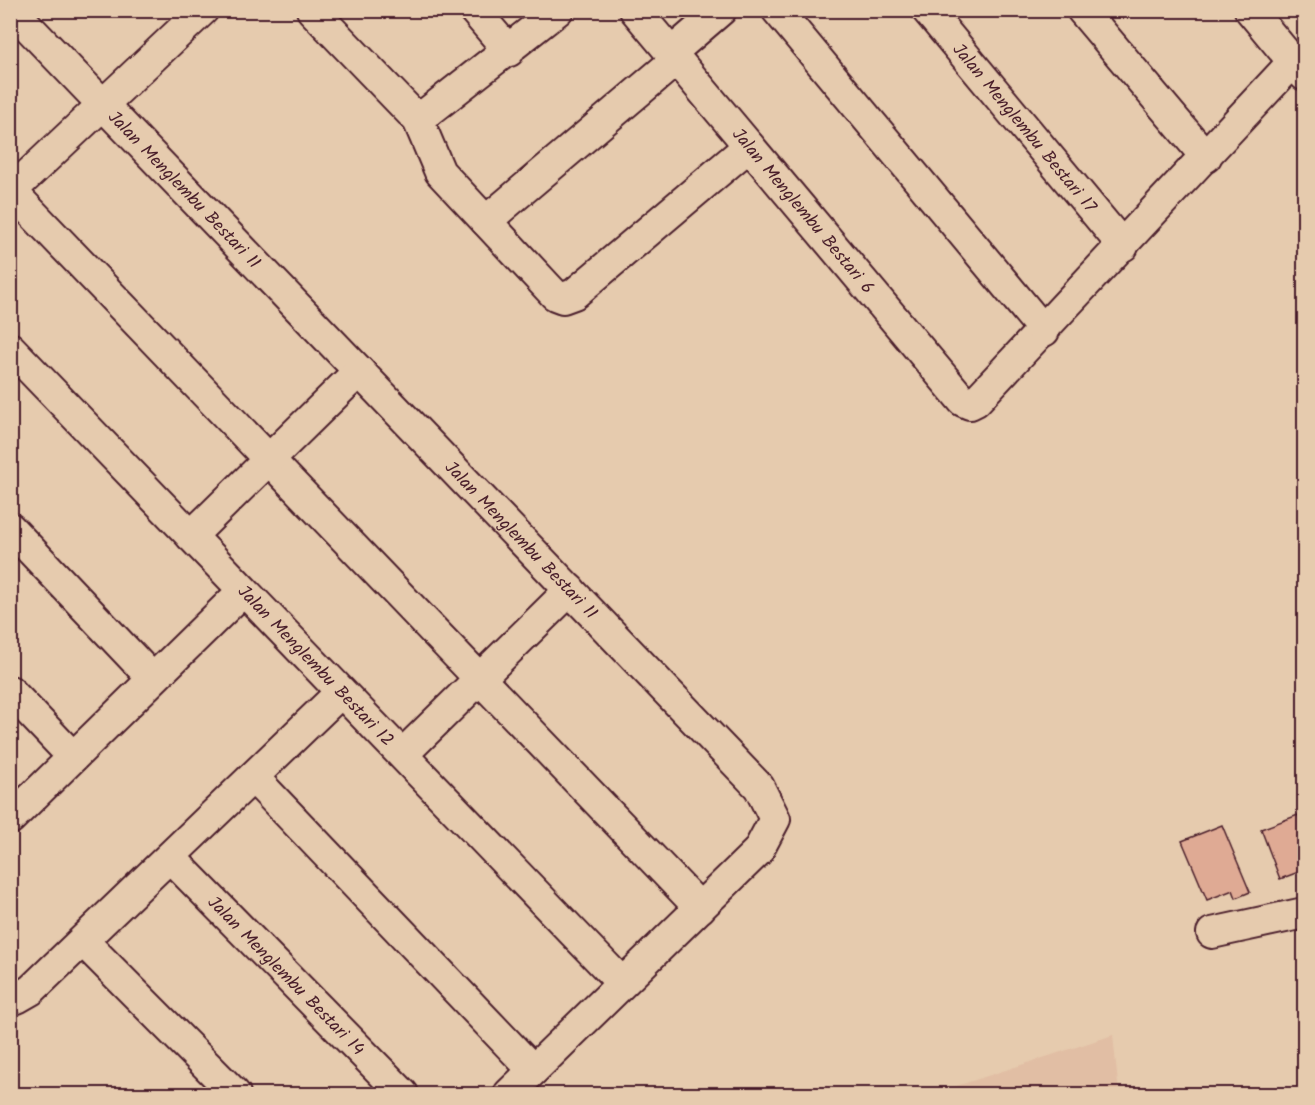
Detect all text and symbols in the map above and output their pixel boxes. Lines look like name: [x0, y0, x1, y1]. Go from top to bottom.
street label: Jalan Menglembu Bestari 17: [944, 37, 1103, 221]
street label: Jalan Menglembu Bestari 11: [100, 105, 267, 277]
street label: Jalan Menglembu Bestari 6: [724, 122, 881, 301]
street label: Jalan Menglembu Bestari 11: [437, 455, 604, 627]
street label: Jalan Menglembu Bestari 12: [230, 579, 400, 754]
street label: Jalan Menglembu Bestari 14: [200, 890, 371, 1063]

